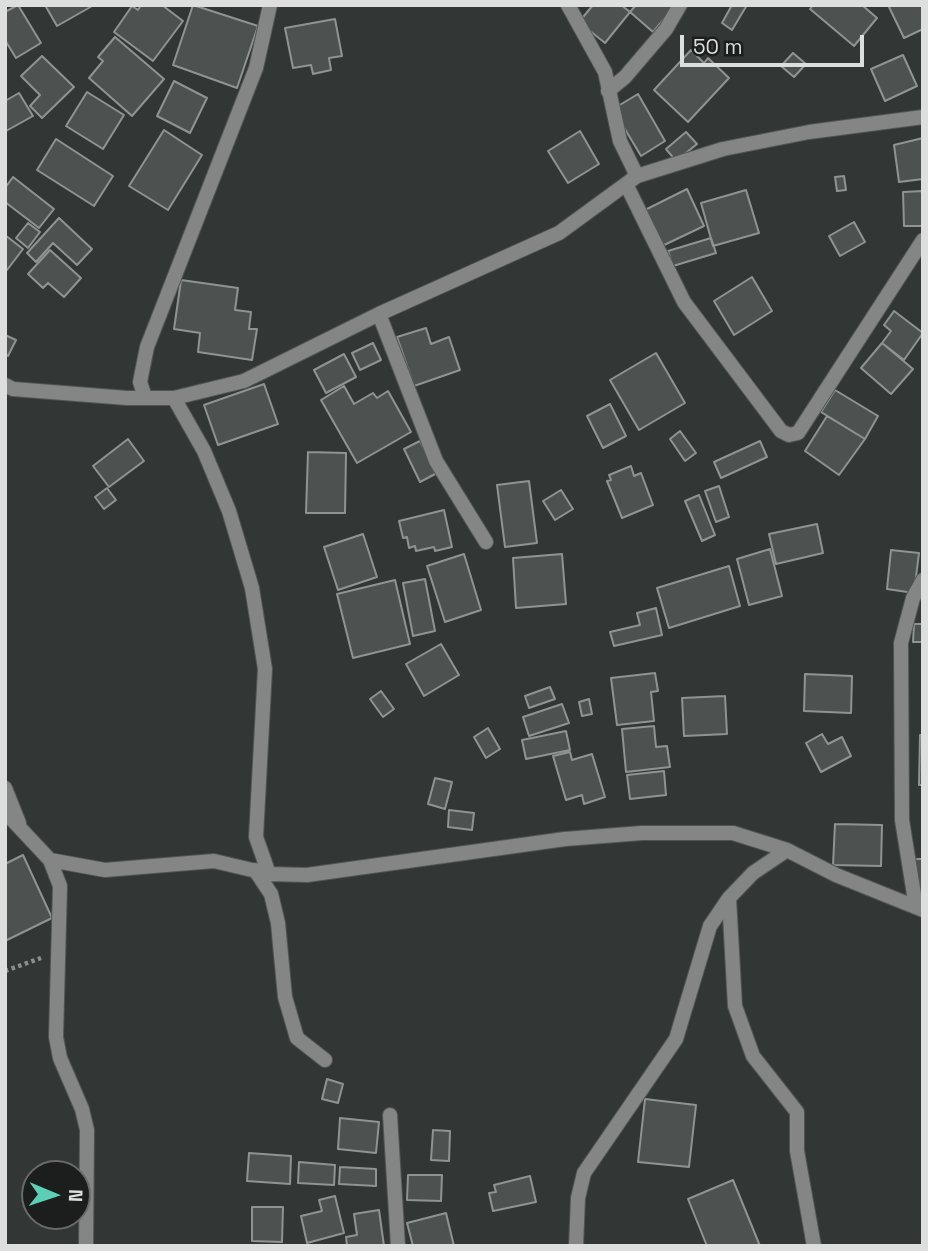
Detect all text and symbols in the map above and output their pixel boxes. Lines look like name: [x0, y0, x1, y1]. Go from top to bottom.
scale bar: [683, 21, 867, 65]
text: 50 m: [693, 33, 743, 60]
north arrow: [21, 1160, 91, 1230]
text: N: [63, 1189, 88, 1202]

